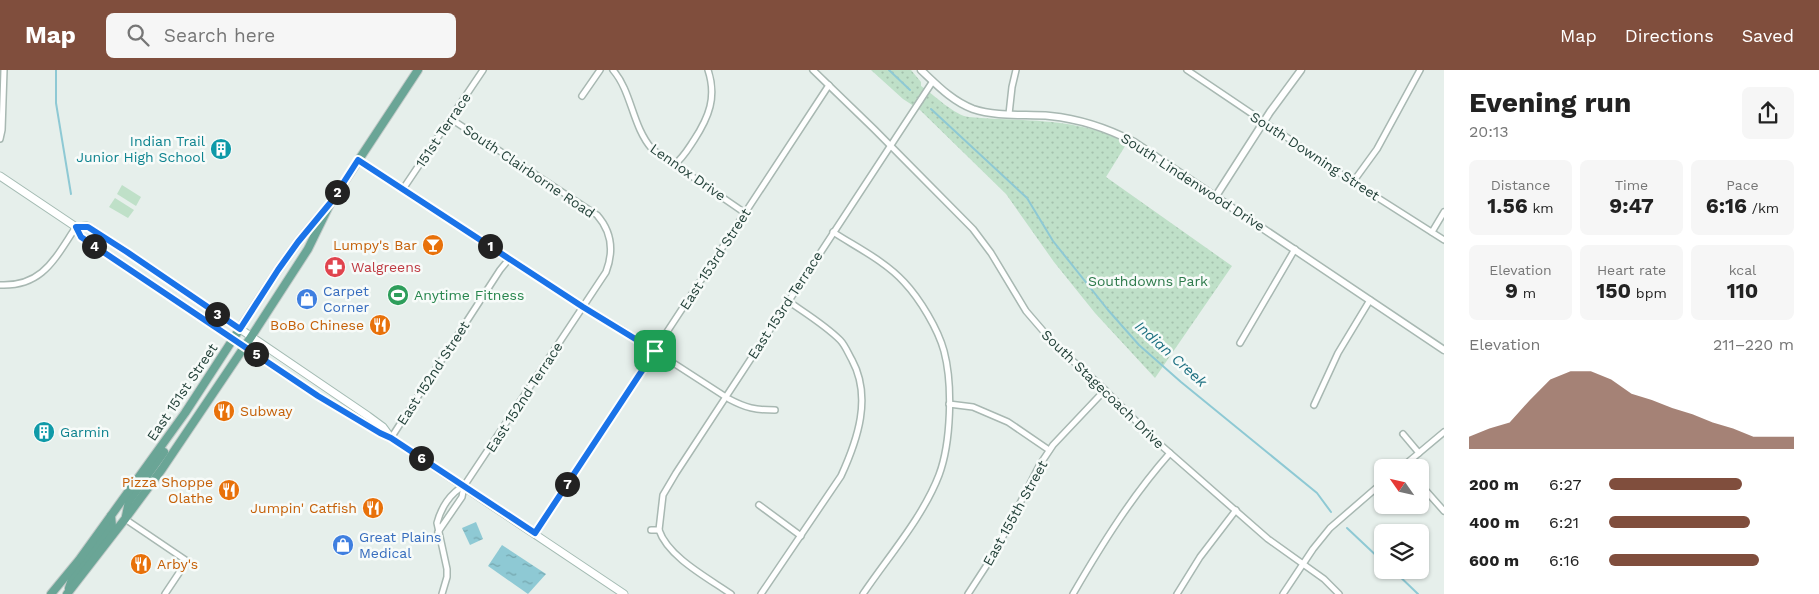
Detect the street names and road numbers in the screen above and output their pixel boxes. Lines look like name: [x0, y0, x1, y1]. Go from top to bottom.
street label: 151st Terrace: [412, 90, 474, 170]
street label: South Downing Street: [1247, 108, 1383, 204]
street label: South Clairborne Road: [460, 121, 598, 221]
street label: South Lindenwood Drive: [1118, 130, 1268, 234]
street label: Lennox Drive: [647, 140, 729, 204]
street label: East 153rd Street: [676, 205, 754, 313]
street label: East 153rd Terrace: [744, 248, 826, 362]
street label: East 152nd Street: [393, 318, 473, 428]
street label: South Stagecoach Drive: [1039, 326, 1167, 452]
street label: East 152nd Terrace: [482, 339, 566, 455]
street label: East 151st Street: [144, 340, 221, 444]
street label: East 155th Street: [979, 457, 1051, 568]

